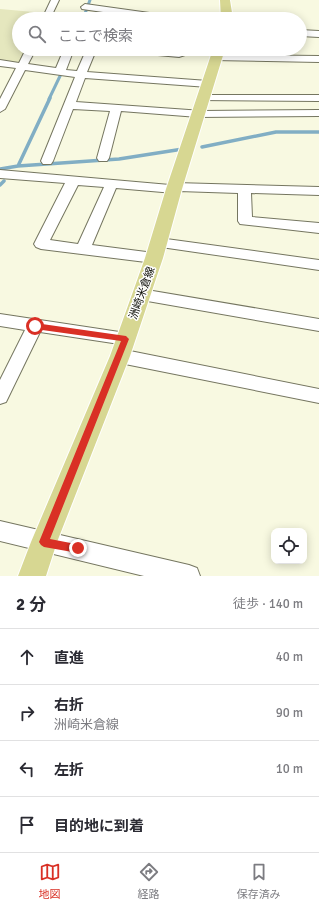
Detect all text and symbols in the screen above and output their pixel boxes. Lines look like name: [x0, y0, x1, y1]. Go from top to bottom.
search box: [12, 12, 307, 56]
icon: search: [26, 23, 48, 45]
text: ここで検索: [58, 27, 133, 45]
street label: 洲崎米倉線: [126, 265, 158, 321]
route start: [26, 317, 44, 335]
map controls: [271, 528, 307, 564]
button: locate: [271, 528, 307, 564]
route end: [69, 539, 87, 557]
text: 2 分: [16, 594, 46, 615]
text: 徒歩 · 140 m: [233, 596, 303, 612]
icon: ahead: [16, 646, 38, 668]
text: 直進: [54, 649, 84, 667]
text: 40 m: [276, 649, 303, 665]
text: 右折: [54, 696, 84, 714]
icon: right: [16, 702, 38, 724]
text: 90 m: [276, 705, 303, 721]
text: 洲崎米倉線: [54, 717, 119, 733]
icon: left: [16, 758, 38, 780]
text: 左折: [54, 761, 84, 779]
text: 10 m: [276, 761, 303, 777]
icon: arrive: [16, 814, 38, 836]
text: 目的地に到着: [54, 817, 144, 835]
tab: 地図: [39, 861, 61, 901]
tab: 経路: [138, 861, 160, 901]
tab: 保存済み: [237, 861, 281, 901]

